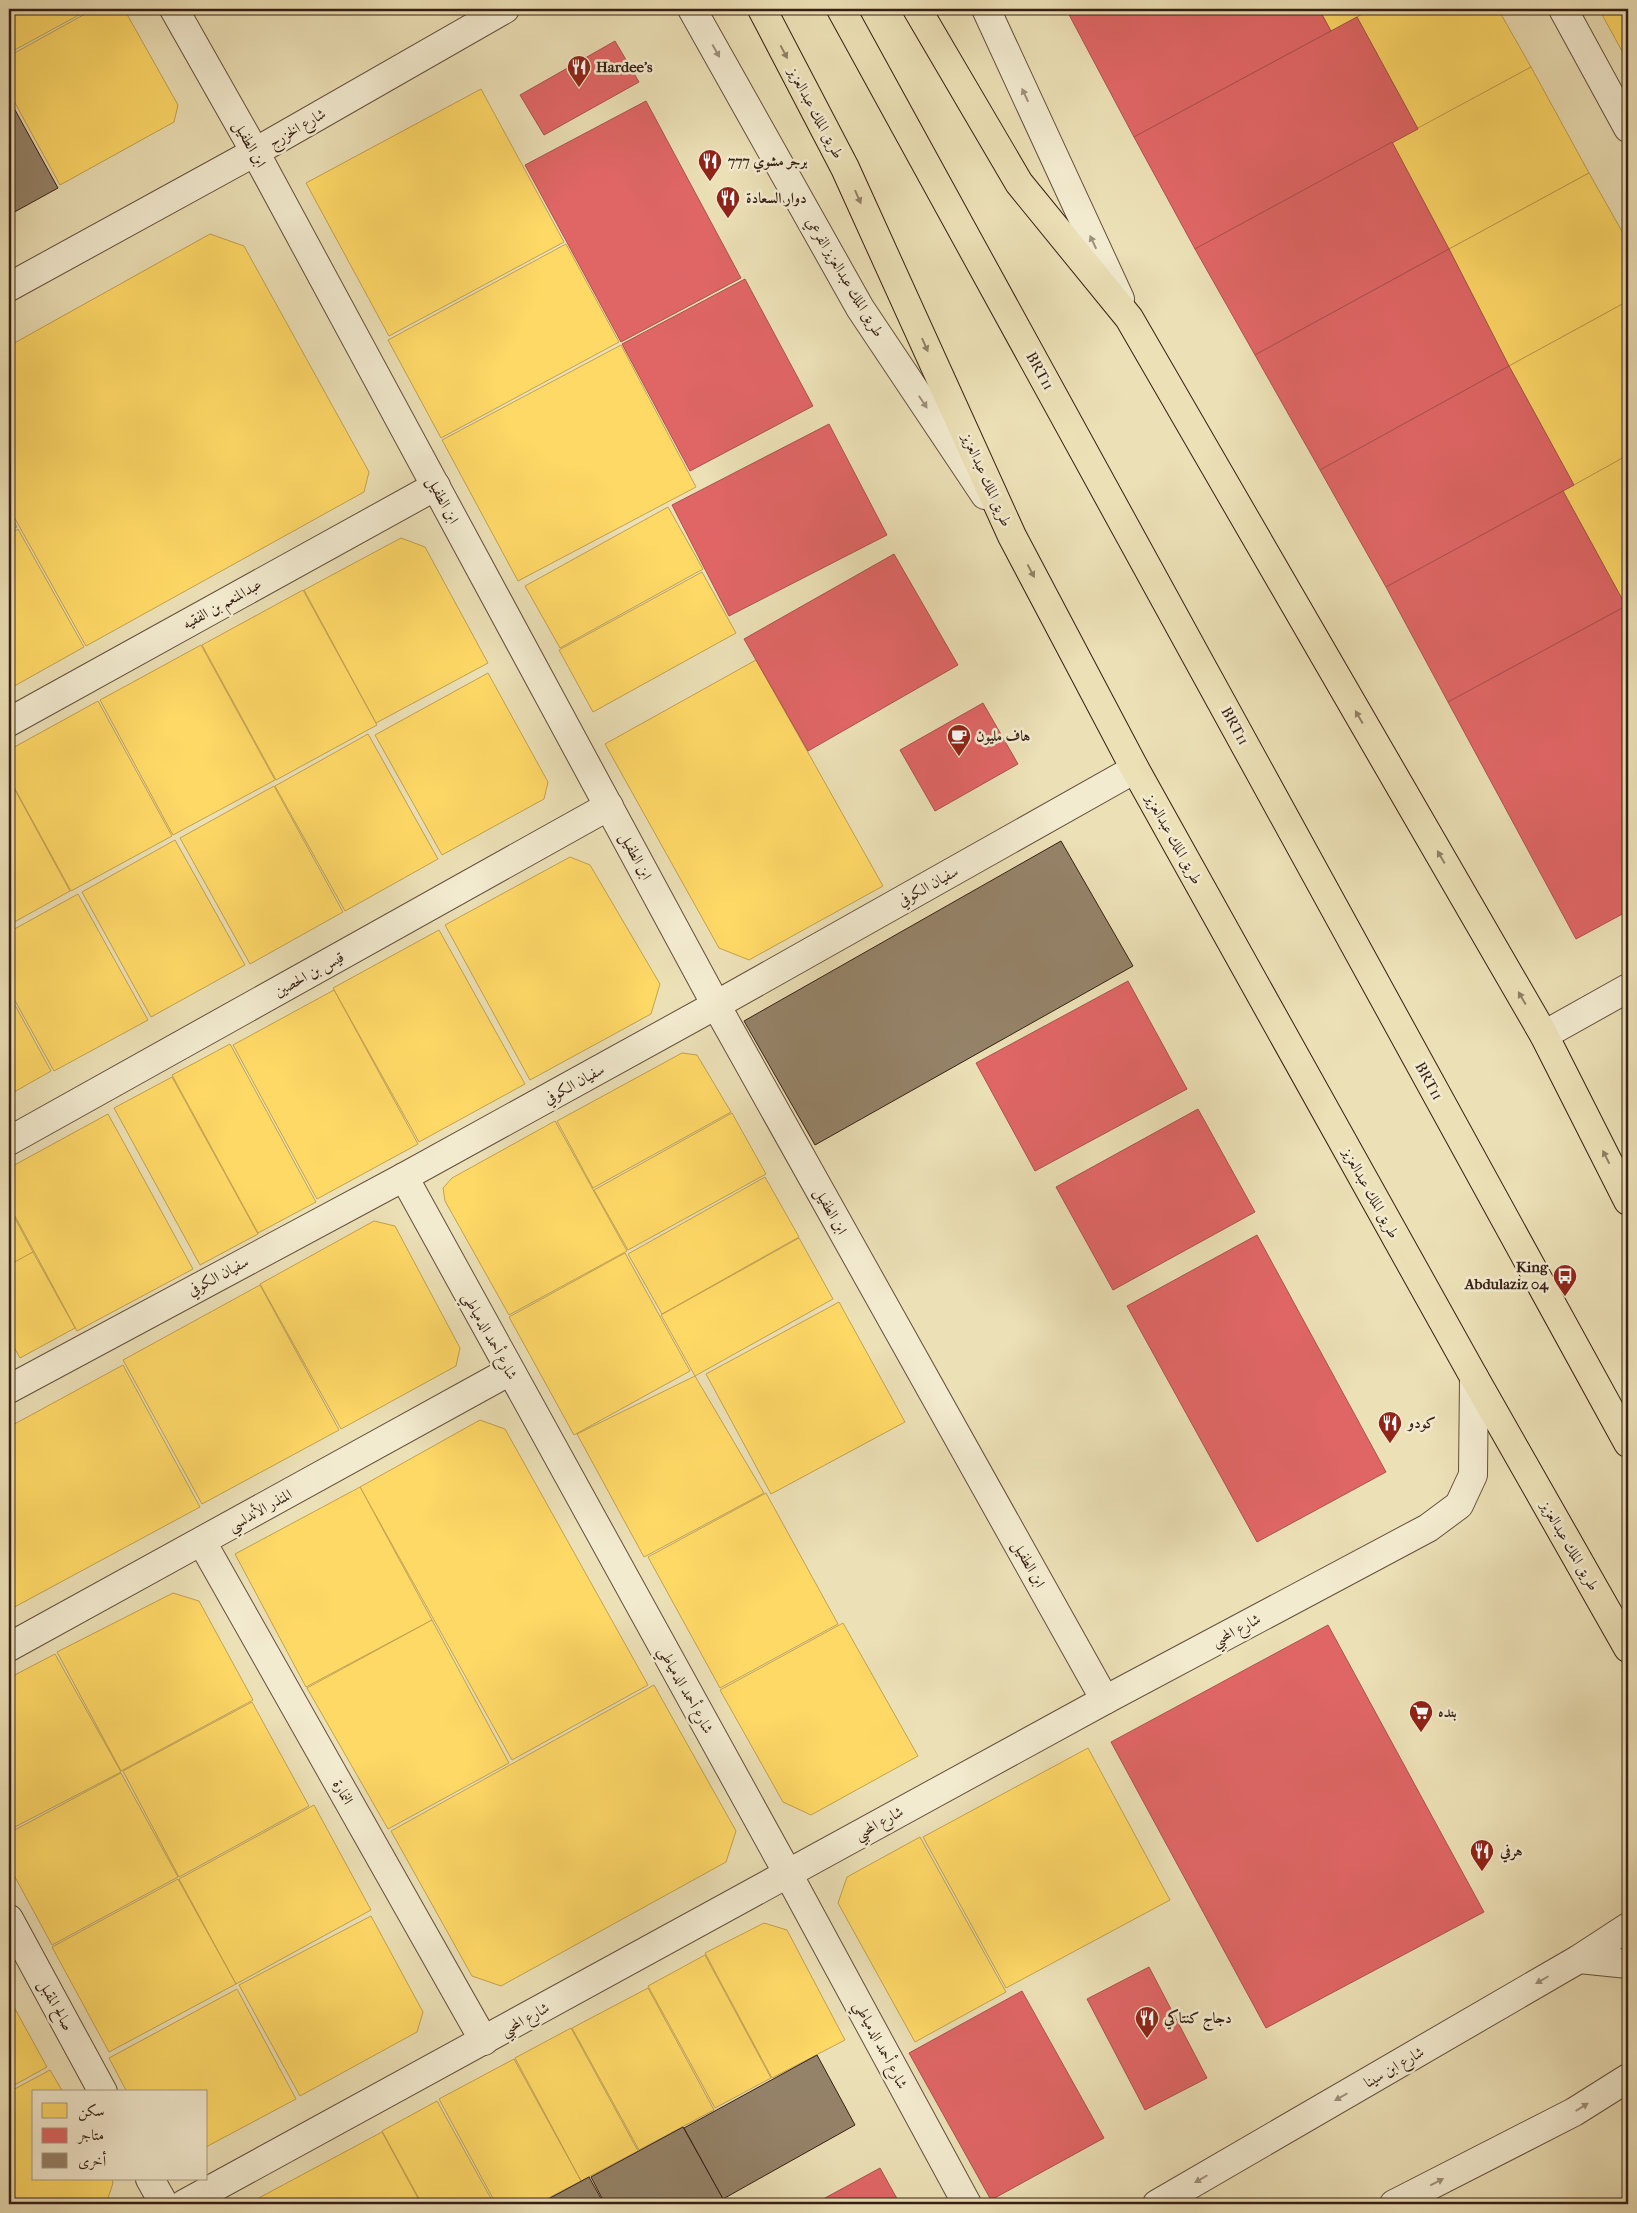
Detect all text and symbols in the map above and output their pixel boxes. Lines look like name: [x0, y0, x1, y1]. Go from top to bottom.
one-way arrow: [711, 45, 720, 58]
one-way arrow: [780, 45, 788, 59]
restaurant icon: Hardee's: [566, 54, 592, 88]
place label: Hardee's: [596, 58, 653, 76]
street label: طريق الملك عبدالعزيز: [783, 63, 848, 162]
one-way arrow: [1021, 88, 1029, 102]
street label: شارع الخزرج: [265, 104, 331, 155]
street label: ابن الطفيل: [228, 117, 270, 172]
restaurant icon: 777 برجر مشوي: [697, 148, 723, 182]
place label: 777 برجر مشوي: [727, 152, 808, 173]
restaurant icon: دوار السعادة: [715, 185, 741, 219]
place label: دوار السعادة: [746, 189, 807, 207]
one-way arrow: [855, 190, 863, 204]
street label: طريق الملك عبدالعزيز الفرعي: [800, 214, 888, 342]
one-way arrow: [1089, 235, 1097, 249]
one-way arrow: [922, 338, 930, 352]
street label: BRT11: [1022, 349, 1058, 393]
one-way arrow: [918, 395, 928, 409]
street label: طريق الملك عبدالعزيز: [957, 429, 1016, 530]
street label: ابن الطفيل: [421, 473, 463, 528]
one-way arrow: [1027, 564, 1035, 578]
street label: عبدالمنعم بن الفقيه: [179, 575, 267, 637]
street label: BRT11: [1217, 704, 1253, 748]
one-way arrow: [1355, 710, 1364, 723]
cafe icon: هاف مليون: [946, 723, 972, 757]
place label: هاف مليون: [976, 727, 1031, 745]
street label: طريق الملك عبدالعزيز: [1140, 789, 1206, 888]
street label: ابن الطفيل: [614, 829, 656, 884]
one-way arrow: [1436, 851, 1445, 864]
street label: سفيان الكوفي: [895, 862, 963, 913]
street label: قيس بن الحصين: [271, 947, 347, 1001]
one-way arrow: [1518, 991, 1527, 1005]
street label: BRT11: [1411, 1059, 1447, 1103]
street label: سفيان الكوفي: [541, 1060, 609, 1111]
street label: طريق الملك عبدالعزيز: [1337, 1143, 1403, 1242]
one-way arrow: [1602, 1150, 1610, 1165]
street label: ابن الطفيل: [809, 1184, 851, 1239]
street label: سفيان الكوفي: [184, 1252, 253, 1302]
place label: King Abdulaziz 04: [1464, 1258, 1549, 1293]
bus stop icon: King Abdulaziz 04: [1552, 1263, 1578, 1297]
street label: شارع أحمد الدمياطي: [454, 1288, 523, 1385]
restaurant icon: كودو: [1377, 1410, 1403, 1444]
place label: كودو: [1406, 1414, 1436, 1432]
street label: المنذر الأندلسي: [224, 1483, 298, 1539]
street label: طريق الملك عبدالعزيز: [1535, 1496, 1603, 1594]
street label: ابن الطفيل: [1007, 1537, 1049, 1592]
street label: شارع المحبي: [1208, 1610, 1266, 1655]
street label: شارع أحمد الدمياطي: [650, 1642, 719, 1739]
supermarket icon: بنده: [1408, 1699, 1434, 1733]
place label: بنده: [1438, 1703, 1457, 1721]
street label: النمارة: [329, 1776, 357, 1808]
street label: شارع المحبي: [851, 1802, 909, 1848]
restaurant icon: هرفي: [1469, 1838, 1495, 1872]
place label: هرفي: [1499, 1842, 1523, 1863]
one-way arrow: [1536, 1976, 1549, 1985]
street label: صالح المقبل: [30, 1977, 77, 2036]
street label: شارع أحمد الدمياطي: [846, 1997, 913, 2094]
street label: شارع المحبي: [497, 1998, 555, 2044]
restaurant icon: دجاج كنتاكي: [1134, 2005, 1160, 2039]
place label: دجاج كنتاكي: [1163, 2009, 1232, 2032]
street label: شارع ابن سينا: [1361, 2043, 1429, 2095]
legend: [32, 2090, 208, 2180]
one-way arrow: [1335, 2093, 1348, 2102]
text: سكن: [78, 2102, 105, 2121]
one-way arrow: [1575, 2102, 1588, 2112]
text: متاجر: [76, 2126, 104, 2144]
text: أخرى: [78, 2150, 107, 2170]
one-way arrow: [1193, 2175, 1208, 2183]
one-way arrow: [1430, 2178, 1445, 2186]

